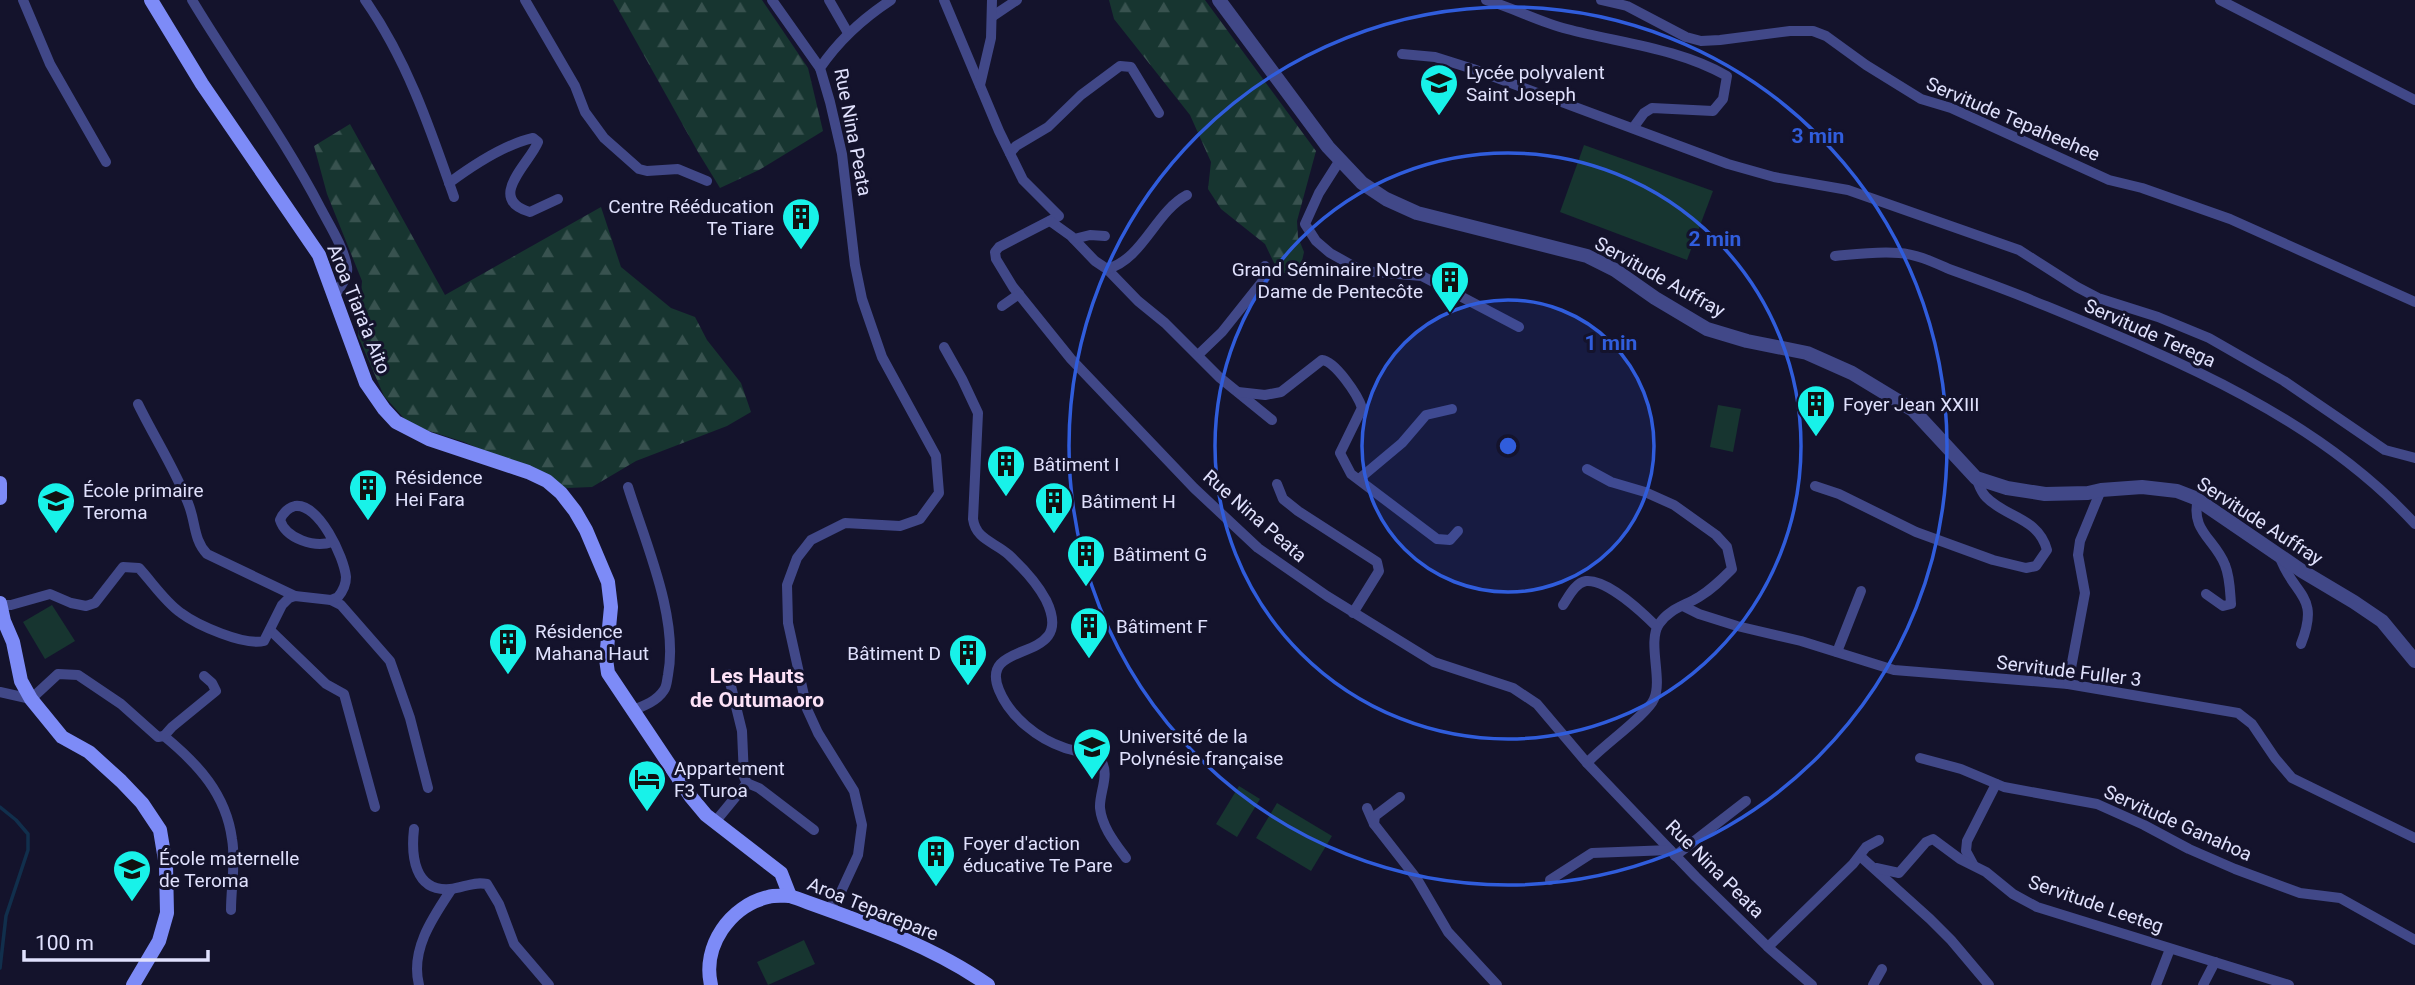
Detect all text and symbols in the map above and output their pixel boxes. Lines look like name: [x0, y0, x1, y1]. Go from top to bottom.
place label: Lycée polyvalent Saint Joseph: [1466, 61, 1605, 106]
school or university icon: Lycée polyvalent Saint Joseph: [1418, 62, 1460, 117]
street label: Rue Nina Peata: [829, 66, 877, 198]
street label: Servitude Tepaheehee: [1923, 72, 2103, 166]
text: 3 min: [1792, 124, 1844, 148]
place label: Centre Rééducation Te Tiare: [608, 195, 774, 240]
building icon: Centre Rééducation Te Tiare: [780, 196, 822, 251]
text: 2 min: [1689, 227, 1741, 251]
street label: Servitude Auffray: [1591, 232, 1729, 322]
street label: Aroa Tiara'a Aito: [322, 241, 396, 377]
place label: Grand Séminaire Notre Dame de Pentecôte: [1232, 258, 1423, 303]
building icon: Grand Séminaire Notre Dame de Pentecôte: [1429, 259, 1471, 314]
street label: Servitude Terega: [2081, 294, 2219, 372]
text: 1 min: [1585, 331, 1637, 355]
building icon: Foyer Jean XXIII: [1795, 383, 1837, 438]
place label: Foyer Jean XXIII: [1843, 393, 1980, 416]
centre of rings: [1496, 434, 1520, 458]
building icon: Bâtiment I: [985, 443, 1027, 498]
place label: Bâtiment I: [1033, 453, 1119, 476]
street label: Rue Nina Peata: [1199, 465, 1311, 567]
place label: Résidence Hei Fara: [395, 466, 483, 511]
building icon: Résidence Hei Fara: [347, 467, 389, 522]
street label: Servitude Auffray: [2193, 472, 2327, 570]
place label: École primaire Teroma: [83, 479, 204, 524]
school or university icon: École primaire Teroma: [35, 480, 77, 535]
building icon: Bâtiment H: [1033, 480, 1075, 535]
place label: Bâtiment H: [1081, 490, 1176, 513]
building icon: Bâtiment G: [1065, 533, 1107, 588]
place label: Bâtiment G: [1113, 543, 1207, 566]
building icon: Bâtiment F: [1068, 605, 1110, 660]
place label: Bâtiment F: [1116, 615, 1208, 638]
place label: Résidence Mahana Haut: [535, 620, 649, 665]
building icon: Résidence Mahana Haut: [487, 621, 529, 676]
building icon: Bâtiment D: [947, 632, 989, 687]
place label: Bâtiment D: [847, 642, 941, 665]
street label: Servitude Fuller 3: [1995, 651, 2143, 691]
district label: Les Hauts de Outumaoro: [690, 664, 824, 712]
place label: Université de la Polynésie française: [1119, 725, 1283, 770]
school or university icon: Université de la Polynésie française: [1071, 726, 1113, 781]
place label: Appartement F3 Turoa: [674, 757, 785, 802]
hotel icon: Appartement F3 Turoa: [626, 758, 668, 813]
street label: Servitude Ganahoa: [2100, 780, 2256, 866]
street label: Rue Nina Peata: [1661, 815, 1769, 923]
place label: Foyer d'action éducative Te Pare: [963, 832, 1113, 877]
building icon: Foyer d'action éducative Te Pare: [915, 833, 957, 888]
place label: École maternelle de Teroma: [159, 847, 299, 892]
school or university icon: École maternelle de Teroma: [111, 848, 153, 903]
street label: Servitude Leeteg: [2025, 870, 2167, 938]
street label: Aroa Teparepare: [804, 872, 942, 946]
scale bar: [24, 918, 208, 962]
text: 100 m: [35, 931, 94, 955]

